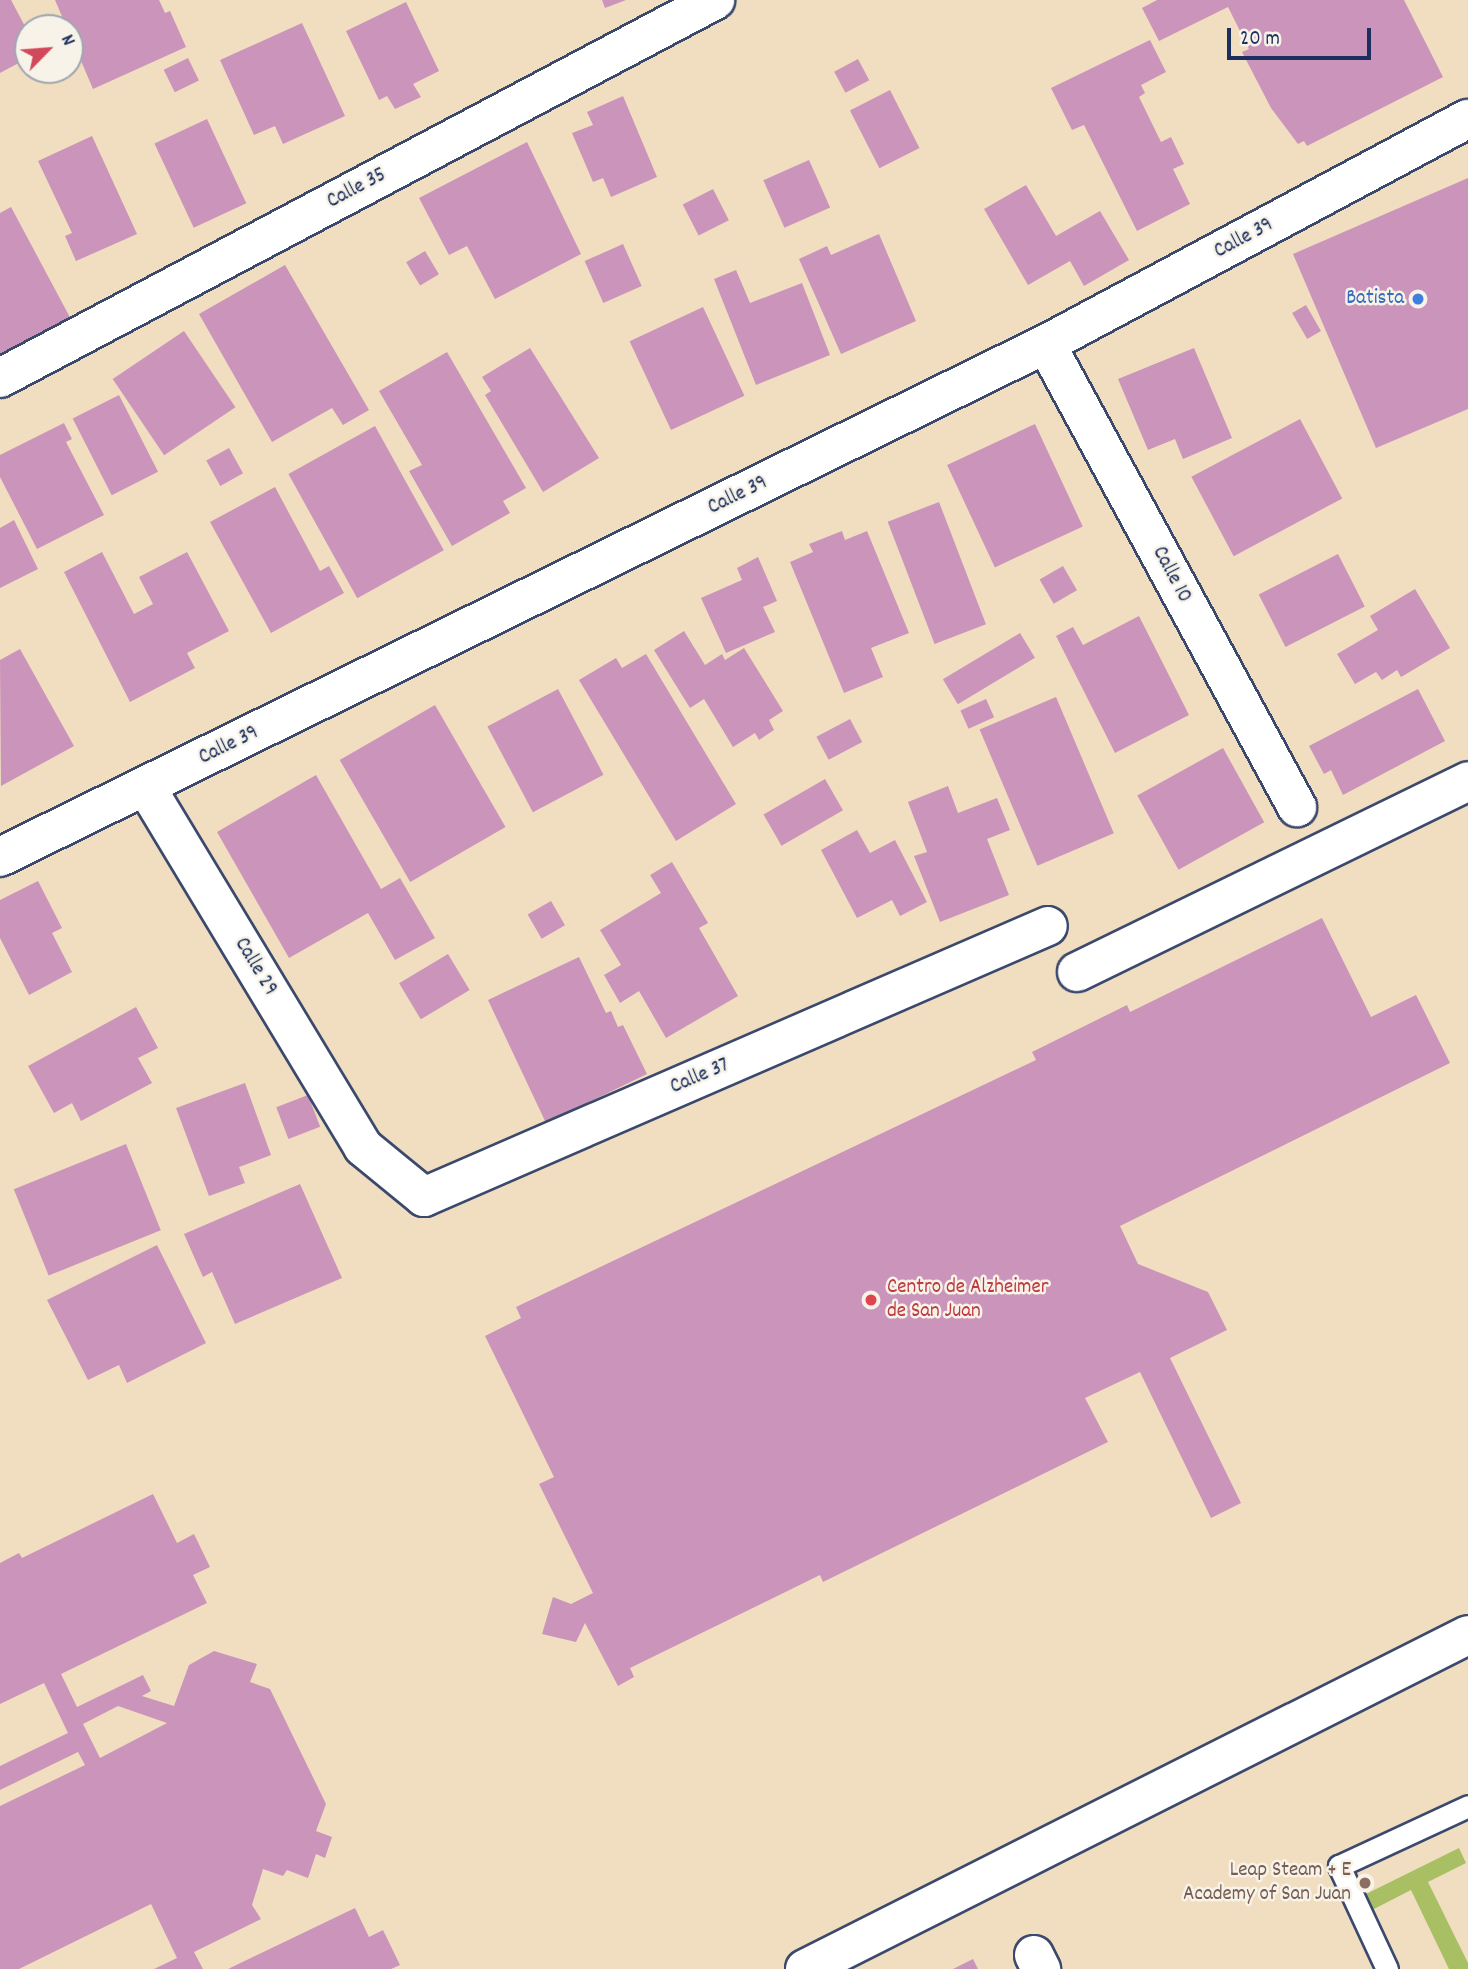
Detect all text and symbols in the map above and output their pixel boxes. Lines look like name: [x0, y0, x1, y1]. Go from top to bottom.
north arrow: [14, 14, 84, 84]
scale bar: [1230, 14, 1374, 58]
text: 20 m: [1240, 25, 1280, 55]
text: N: [52, 31, 81, 51]
street label: Calle 35: [323, 163, 391, 215]
street label: Calle 39: [1210, 213, 1278, 265]
place label: Batista: [1346, 286, 1404, 312]
marker: Batista: [1410, 291, 1426, 307]
street label: Calle 39: [704, 471, 772, 521]
street label: Calle 10: [1146, 542, 1196, 608]
street label: Calle 39: [195, 721, 263, 771]
street label: Calle 29: [228, 933, 282, 1001]
street label: Calle 37: [667, 1053, 733, 1101]
place label: Centro de Alzheimer de San Juan: [887, 1275, 1049, 1325]
marker: Centro de Alzheimer de San Juan: [861, 1290, 881, 1310]
place label: Leap Steam + E Academy of San Juan: [1183, 1858, 1351, 1908]
marker: Leap Steam + E Academy of San Juan: [1357, 1875, 1373, 1891]

